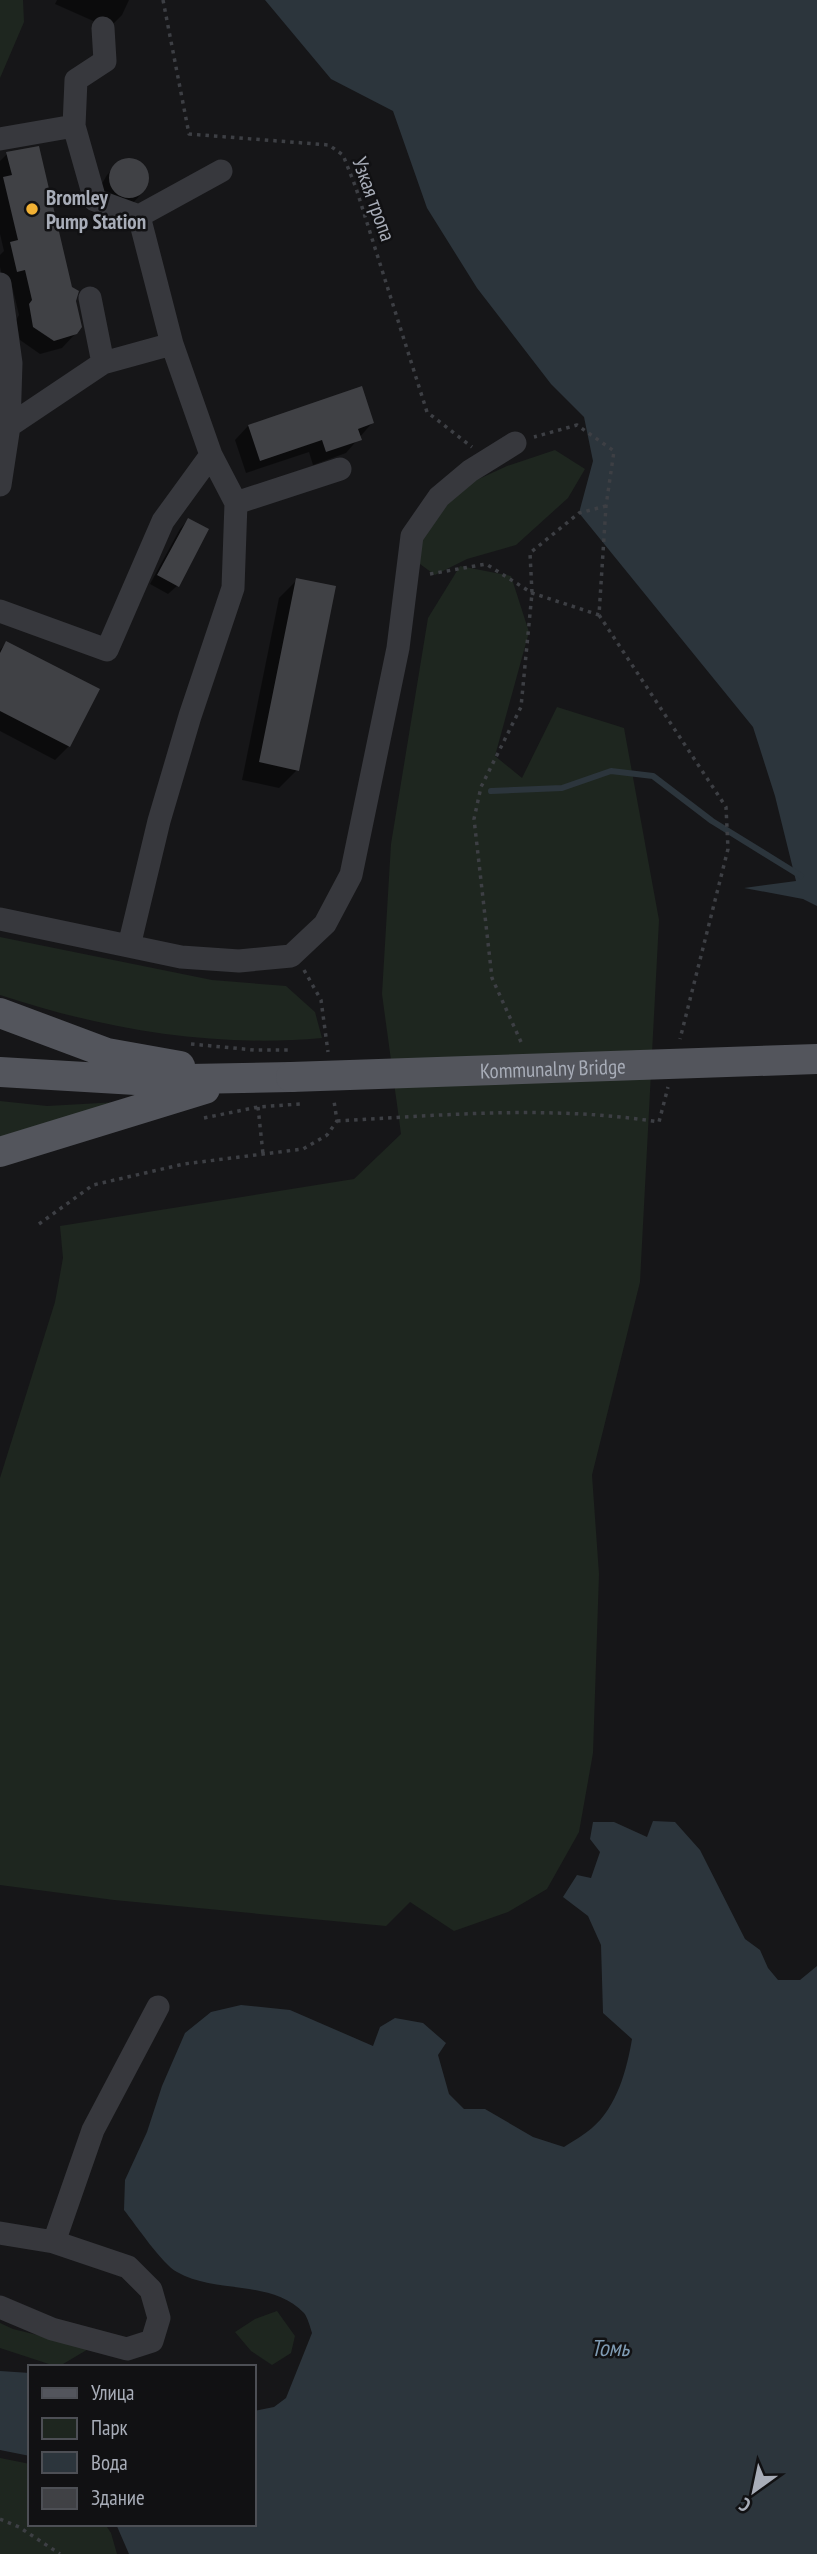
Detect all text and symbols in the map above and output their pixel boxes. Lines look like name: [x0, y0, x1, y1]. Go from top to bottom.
street label: Узкая тропа: [346, 153, 402, 245]
place label: Bromley Pump Station: [46, 184, 146, 235]
marker: Bromley Pump Station: [24, 201, 40, 217]
street label: Kommunalny Bridge: [480, 1052, 626, 1084]
water label: Томь: [591, 2333, 631, 2362]
legend: [28, 2365, 256, 2526]
text: Улица: [91, 2379, 134, 2406]
text: Парк: [91, 2414, 128, 2441]
text: Вода: [91, 2449, 128, 2476]
north arrow: [719, 2456, 789, 2526]
text: Здание: [91, 2484, 145, 2511]
text: С: [734, 2493, 755, 2518]

